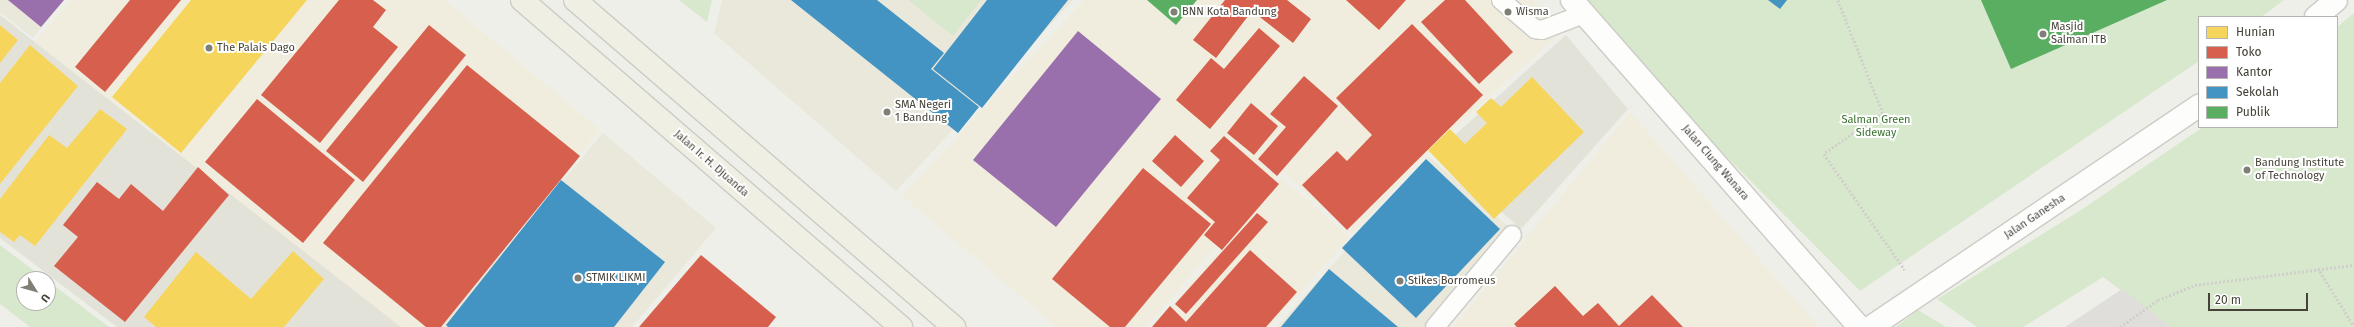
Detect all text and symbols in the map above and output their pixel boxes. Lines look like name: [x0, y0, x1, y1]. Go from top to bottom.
place label: BNN Kota Bandung: [1182, 5, 1276, 19]
place label: Wisma: [1516, 5, 1549, 19]
marker: BNN Kota Bandung: [1169, 7, 1179, 17]
marker: Wisma: [1503, 7, 1513, 17]
legend: [2198, 16, 2338, 128]
place label: Masjid Salman ITB: [2051, 21, 2106, 47]
text: Hunian: [2236, 25, 2275, 39]
marker: Masjid Salman ITB: [2038, 29, 2048, 39]
place label: The Palais Dago: [217, 41, 295, 55]
marker: The Palais Dago: [204, 43, 214, 53]
text: Toko: [2236, 45, 2262, 59]
text: Kantor: [2236, 65, 2272, 79]
text: Sekolah: [2236, 85, 2279, 99]
place label: SMA Negeri 1 Bandung: [895, 99, 951, 125]
text: Publik: [2236, 105, 2270, 119]
marker: SMA Negeri 1 Bandung: [882, 107, 892, 117]
park label: Salman Green Sideway: [1841, 114, 1911, 140]
street label: Jalan Ciung Wanara: [1679, 123, 1751, 203]
street label: Jalan Ir. H. Djuanda: [671, 128, 751, 200]
place label: Bandung Institute of Technology: [2255, 157, 2344, 183]
marker: Bandung Institute of Technology: [2242, 165, 2252, 175]
street label: Jalan Ganesha: [2002, 192, 2068, 242]
north arrow: [16, 271, 56, 311]
place label: STMIK LIKMI: [586, 271, 645, 285]
marker: STMIK LIKMI: [573, 273, 583, 283]
place label: Stikes Borromeus: [1408, 274, 1495, 288]
marker: Stikes Borromeus: [1395, 276, 1405, 286]
scale bar: [2210, 285, 2310, 311]
text: U: [38, 291, 53, 305]
text: 20 m: [2215, 293, 2241, 307]

